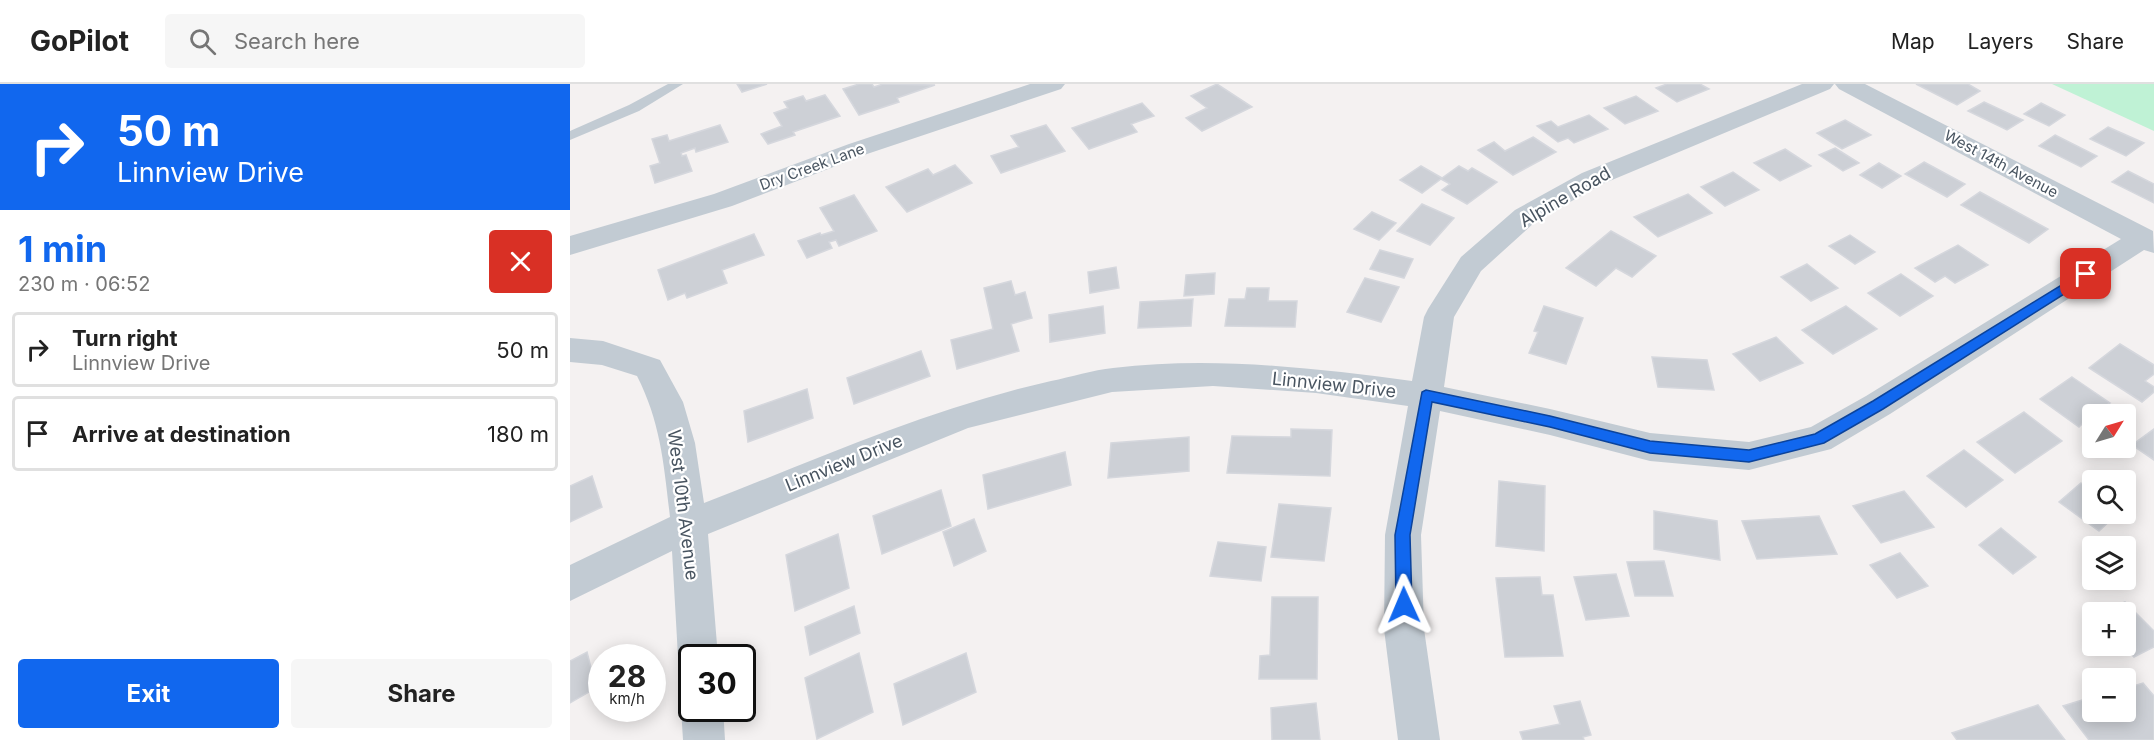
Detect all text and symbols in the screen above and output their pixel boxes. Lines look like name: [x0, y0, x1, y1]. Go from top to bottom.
search box: [165, 14, 585, 68]
text: GoPilot: [30, 24, 129, 58]
icon: search: [186, 25, 219, 58]
text: Search here: [234, 28, 360, 54]
text: Map: [1891, 29, 1935, 54]
text: Layers: [1968, 29, 2034, 54]
text: Share: [2067, 29, 2124, 54]
text: 50 m: [117, 105, 220, 156]
icon: right: [18, 108, 96, 186]
street label: West 14th Avenue: [1941, 126, 2061, 202]
street label: Dry Creek Lane: [757, 139, 867, 194]
text: Linnview Drive: [117, 156, 304, 189]
street label: Alpine Road: [1515, 162, 1614, 231]
text: 1 min: [18, 227, 107, 271]
button: close: [489, 230, 552, 293]
pin: [2060, 248, 2111, 299]
icon: arrive: [2069, 257, 2102, 290]
text: 230 m · 06:52: [18, 272, 150, 296]
text: Turn right: [72, 325, 178, 351]
icon: right: [21, 333, 54, 366]
text: 50 m: [496, 337, 549, 363]
text: Linnview Drive: [72, 351, 211, 375]
street label: Linnview Drive: [1271, 368, 1397, 401]
north arrow: [2082, 404, 2136, 458]
map controls: [2082, 404, 2136, 722]
icon: arrive: [21, 417, 54, 450]
text: Arrive at destination: [72, 421, 291, 447]
text: 180 m: [487, 421, 549, 447]
street label: West 10th Avenue: [664, 428, 703, 581]
street label: Linnview Drive: [782, 429, 906, 496]
button: search: [2082, 470, 2136, 524]
button: layers: [2082, 536, 2136, 590]
position arrow: [1372, 573, 1436, 637]
button: +: [2082, 602, 2136, 656]
speed limit sign: 30: [678, 644, 756, 722]
text: 28: [608, 658, 646, 694]
button: Exit: [18, 659, 279, 728]
button: Share: [291, 659, 552, 728]
button: −: [2082, 668, 2136, 722]
text: km/h: [609, 689, 645, 708]

